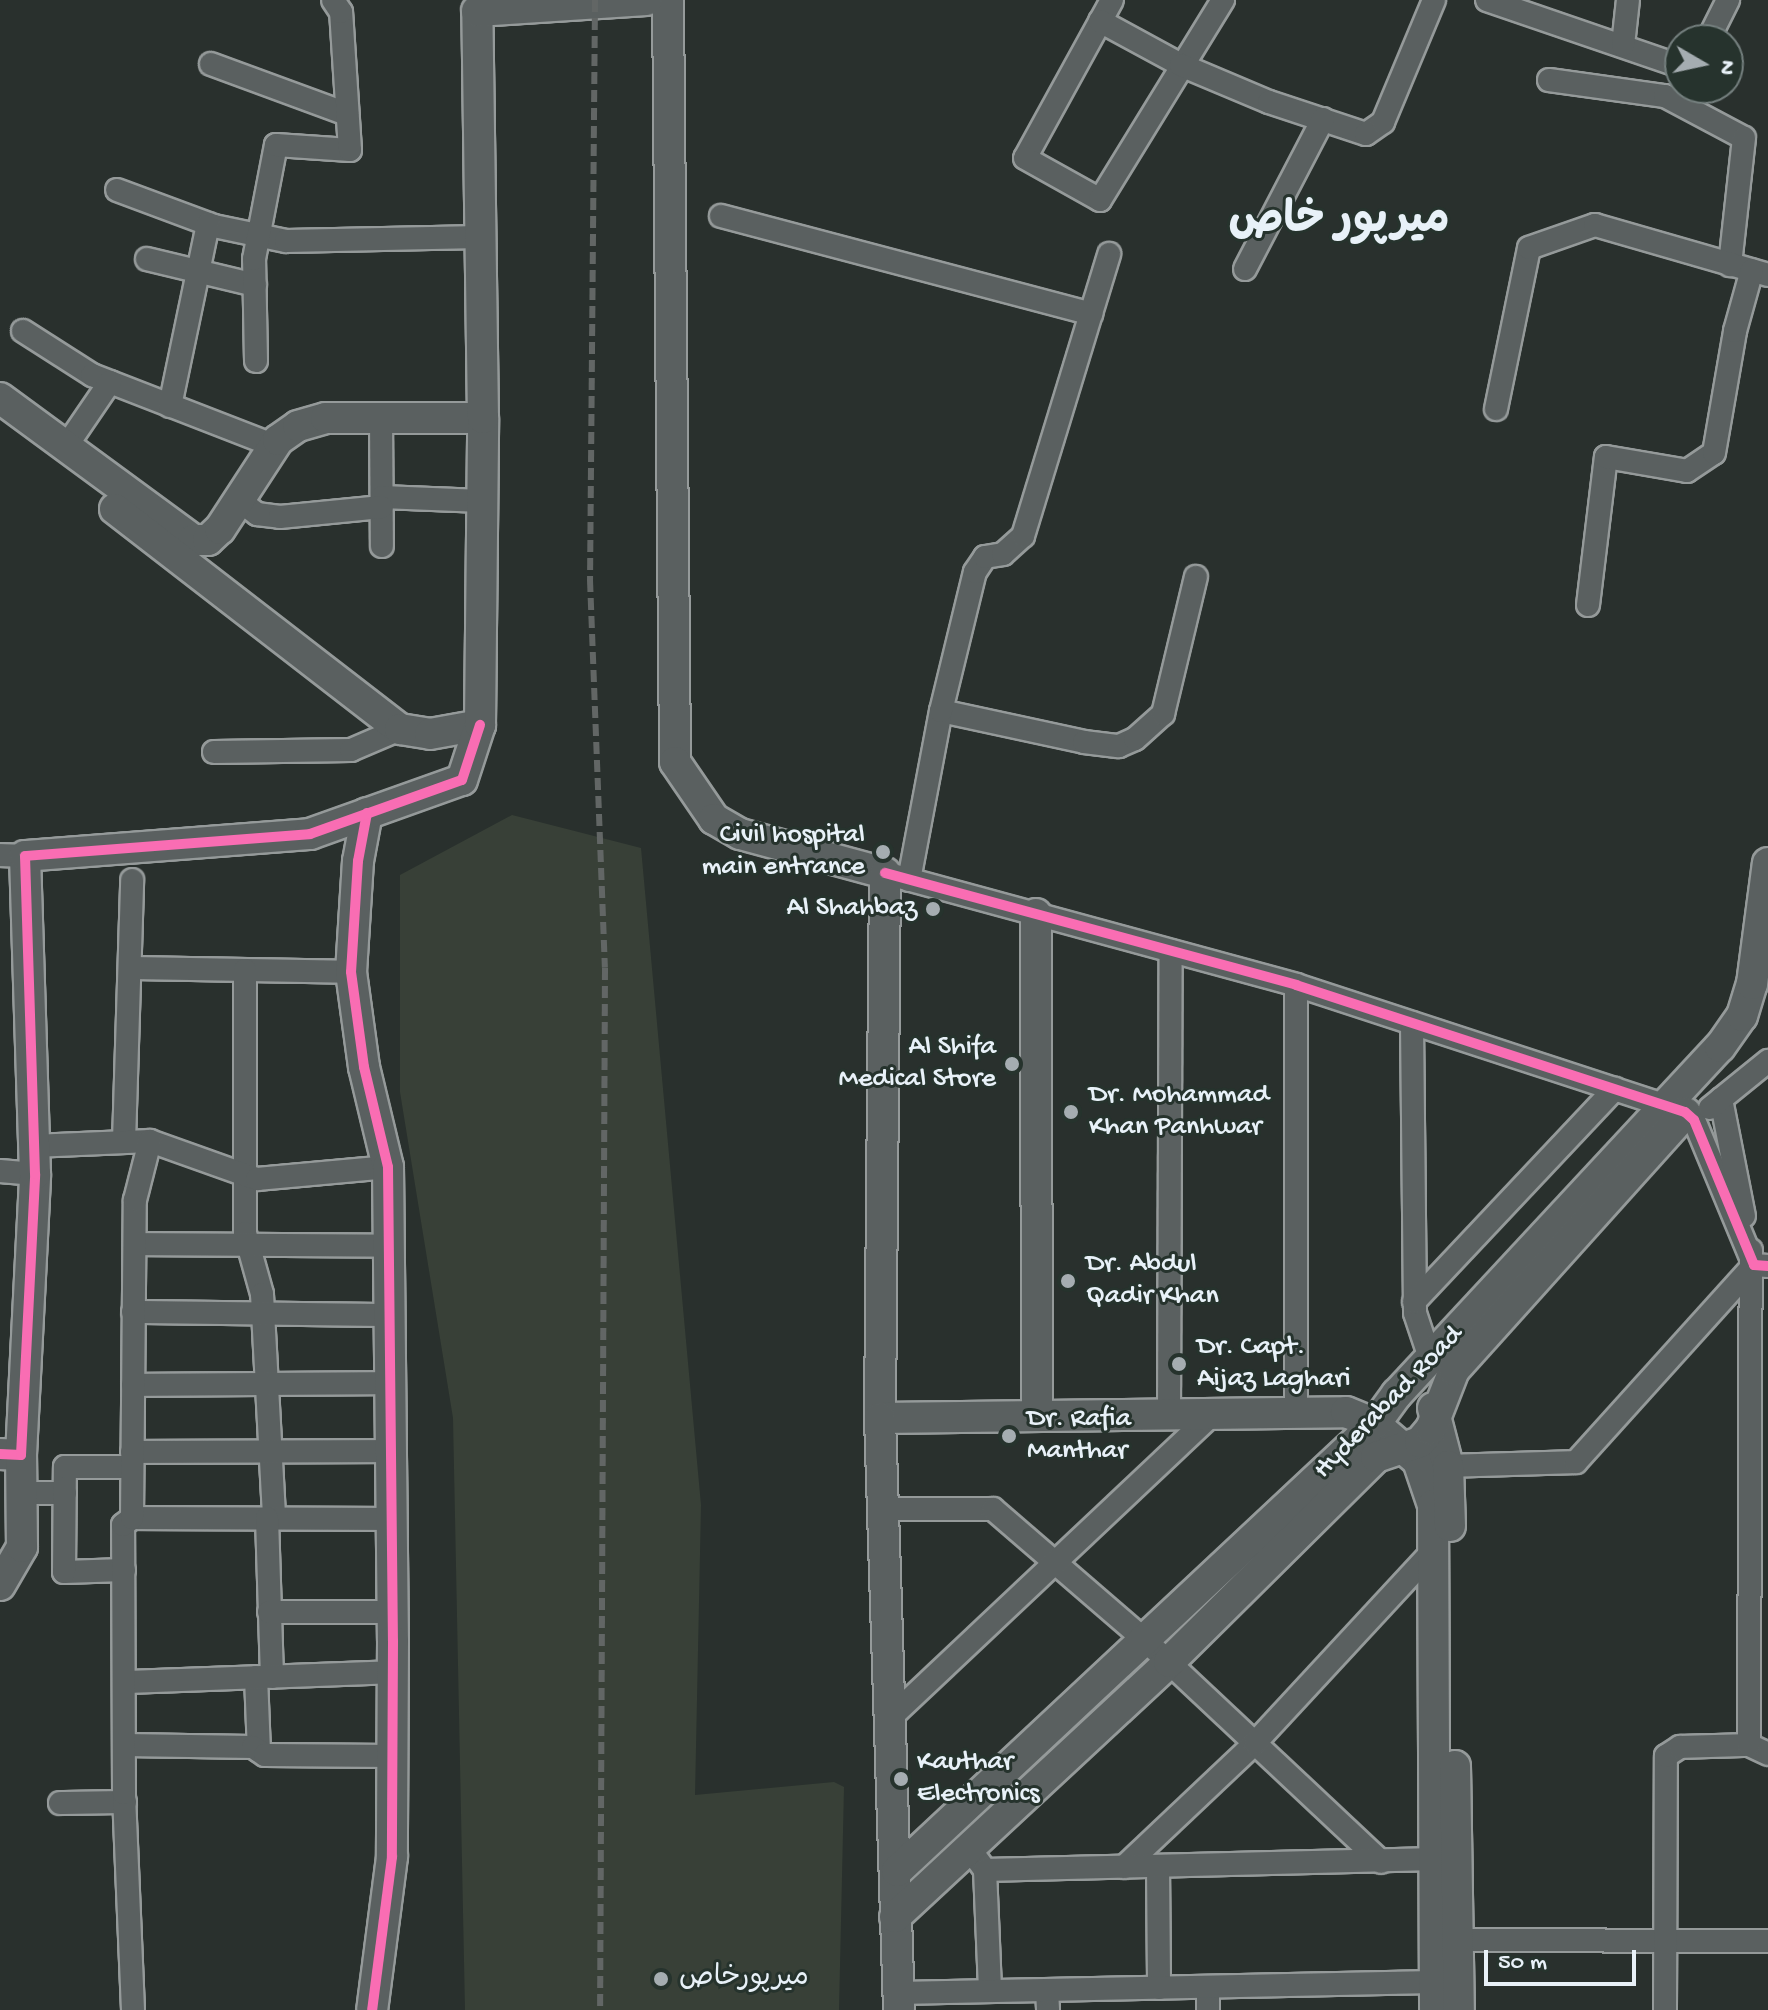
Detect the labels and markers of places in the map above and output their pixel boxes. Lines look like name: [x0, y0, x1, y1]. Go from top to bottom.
place label: Civil hospital main entrance: [702, 819, 865, 885]
marker: Civil hospital main entrance: [872, 841, 894, 863]
place label: Al Shahbaz: [786, 892, 917, 926]
marker: Al Shahbaz: [924, 900, 942, 918]
place label: Al Shifa Medical Store: [838, 1031, 996, 1097]
marker: Al Shifa Medical Store: [1003, 1055, 1021, 1073]
place label: Dr. Mohammad Khan Panhwar: [1089, 1079, 1269, 1145]
marker: Dr. Mohammad Khan Panhwar: [1060, 1101, 1082, 1123]
place label: Dr. Abdul Qadir Khan: [1086, 1248, 1219, 1314]
marker: Dr. Abdul Qadir Khan: [1057, 1270, 1079, 1292]
place label: Dr. Capt. Aijaz Laghari: [1197, 1331, 1351, 1397]
marker: Dr. Capt. Aijaz Laghari: [1168, 1353, 1190, 1375]
place label: Dr. Rafia Manthar: [1027, 1403, 1131, 1469]
marker: Dr. Rafia Manthar: [998, 1425, 1020, 1447]
place label: Kauthar Electronics: [917, 1746, 1040, 1812]
marker: Kauthar Electronics: [892, 1770, 910, 1788]
place label: ميرپورخاص: [679, 1962, 809, 1996]
marker: ميرپورخاص: [650, 1968, 672, 1990]

